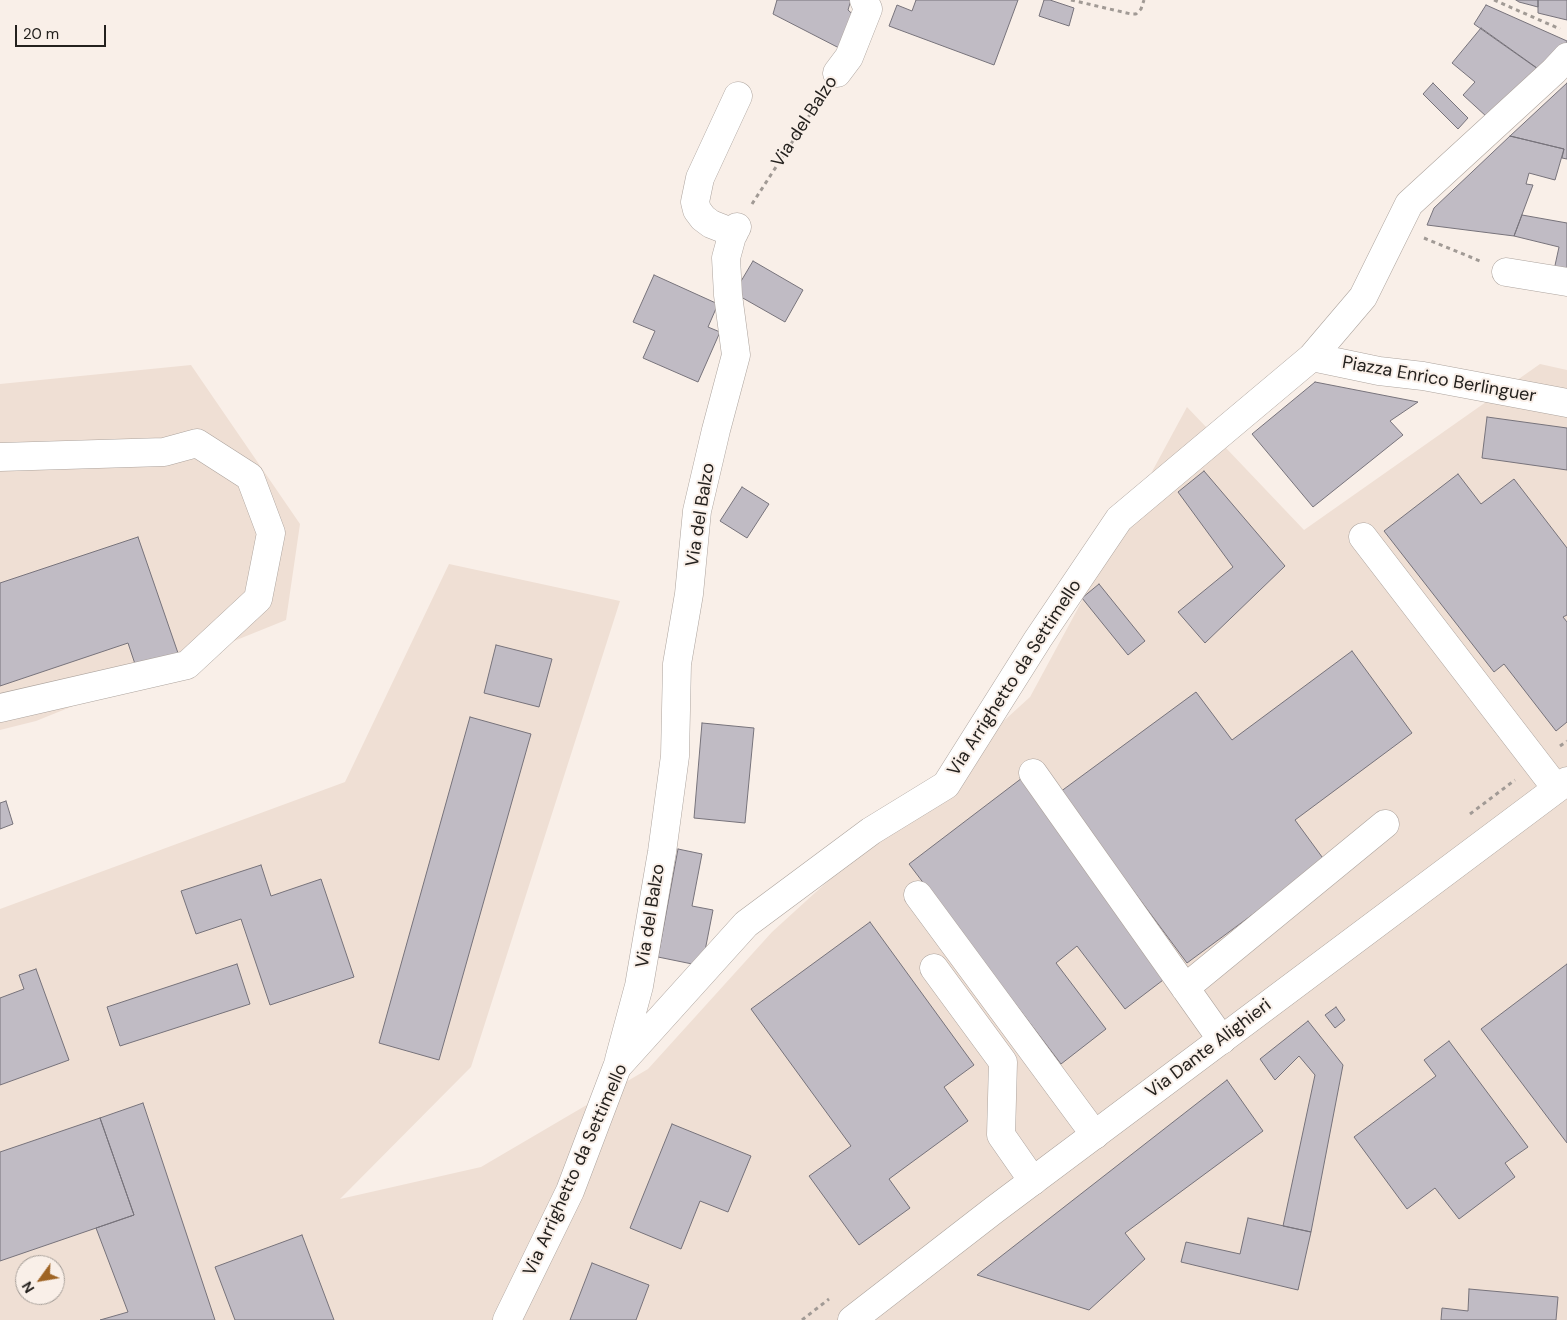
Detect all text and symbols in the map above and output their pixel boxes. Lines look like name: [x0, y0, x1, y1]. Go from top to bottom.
scale bar: [18, 15, 109, 47]
text: 20 m: [23, 24, 59, 44]
street label: Via del Balzo: [767, 72, 843, 172]
street label: Piazza Enrico Berlinguer: [1340, 352, 1538, 408]
street label: Via del Balzo: [682, 462, 720, 568]
street label: Via Arrighetto da Settimello: [943, 576, 1087, 780]
street label: Via del Balzo: [632, 863, 670, 969]
street label: Via Dante Alighieri: [1142, 995, 1276, 1103]
street label: Via Arrighetto da Settimello: [519, 1061, 633, 1279]
north arrow: [15, 1255, 65, 1305]
text: N: [18, 1278, 38, 1297]

